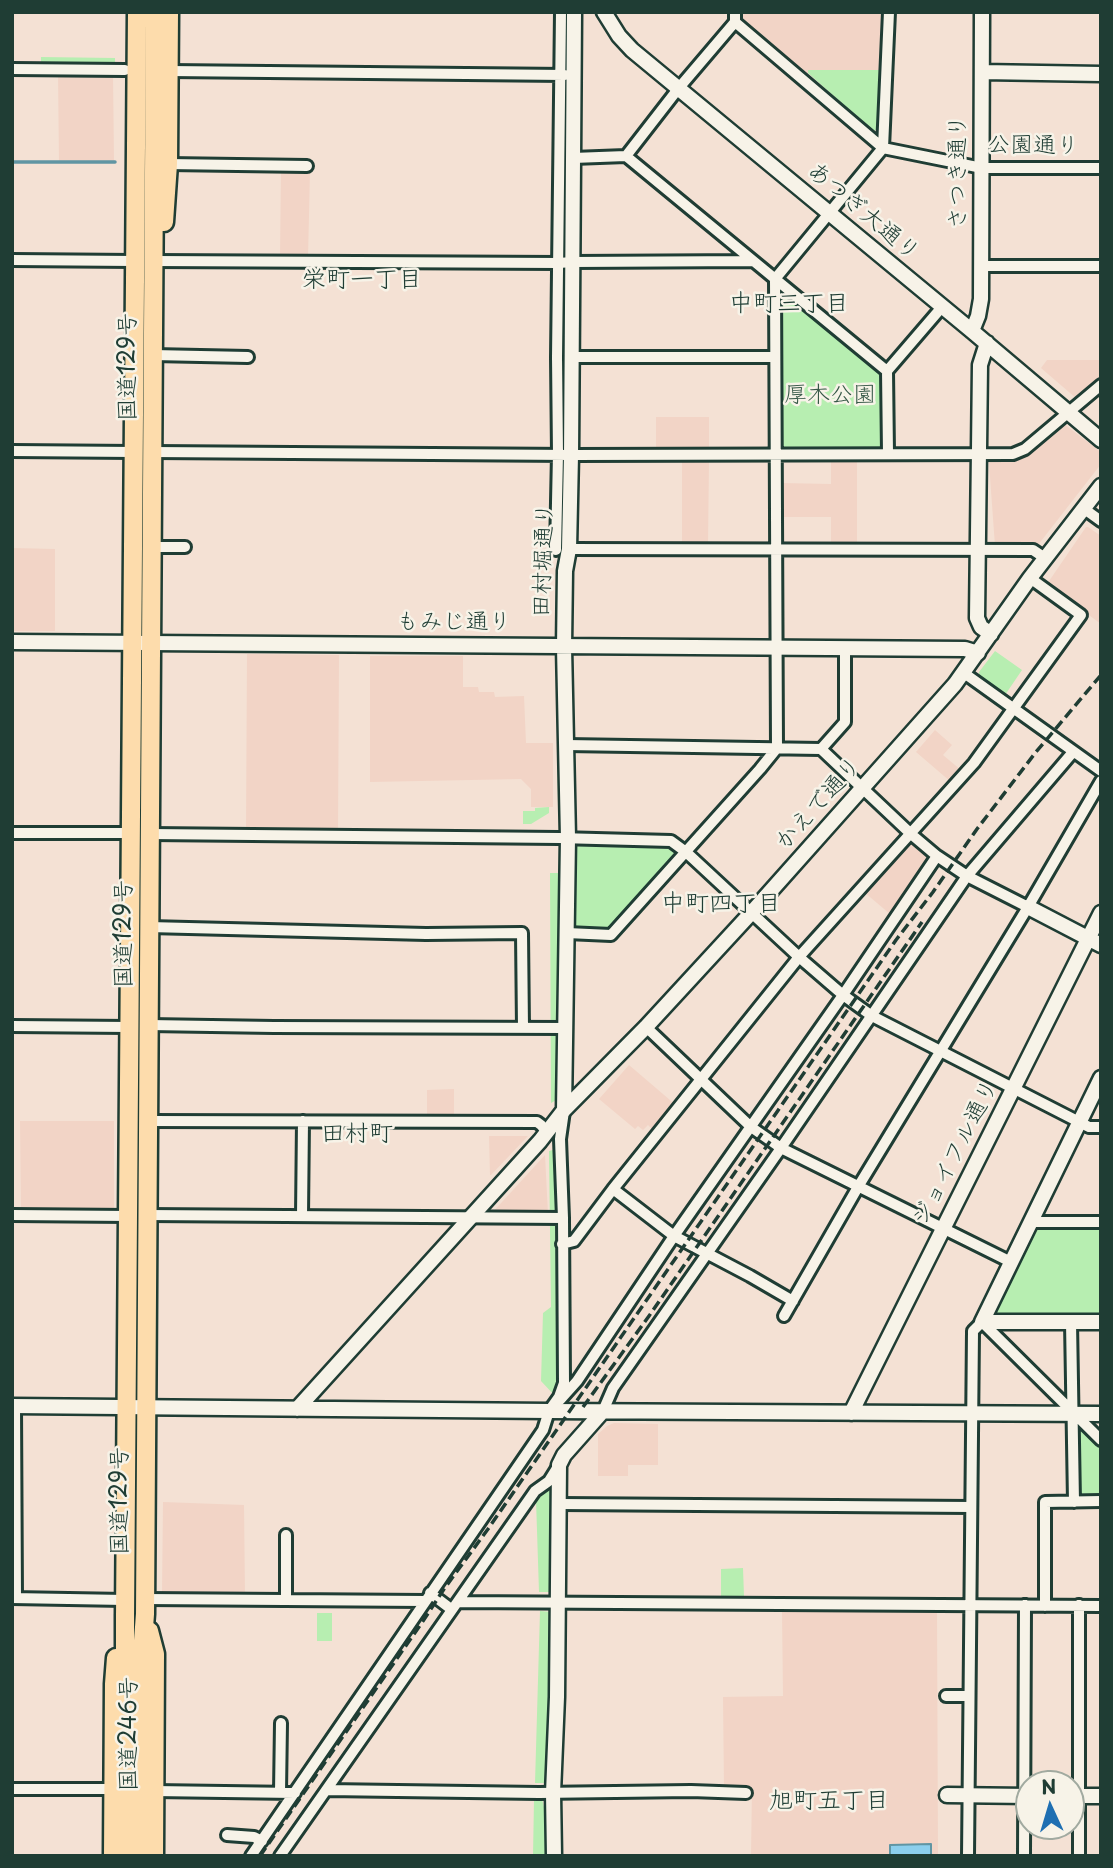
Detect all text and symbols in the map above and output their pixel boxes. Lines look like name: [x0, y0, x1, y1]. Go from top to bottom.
street label: さつき通り: [945, 115, 973, 229]
street label: 公園通り: [987, 131, 1079, 161]
street label: あつぎ大通り: [801, 157, 925, 267]
district label: 栄町一丁目: [302, 266, 422, 294]
district label: 中町三丁目: [729, 290, 849, 318]
street label: 国道129号: [115, 313, 143, 421]
park label: 厚木公園: [784, 382, 876, 410]
street label: 田村堀通り: [528, 502, 560, 618]
street label: もみじ通り: [397, 609, 511, 637]
street label: かえで通り: [770, 752, 868, 856]
street label: 国道129号: [111, 880, 139, 988]
district label: 中町四丁目: [661, 890, 781, 918]
street label: ジョイフル通り: [907, 1075, 1005, 1231]
district label: 田村町: [321, 1120, 393, 1148]
street label: 国道129号: [107, 1447, 135, 1555]
street label: 国道246号: [116, 1677, 144, 1791]
north arrow: [1015, 1770, 1085, 1840]
text: N: [1040, 1772, 1057, 1801]
district label: 旭町五丁目: [769, 1787, 889, 1815]

